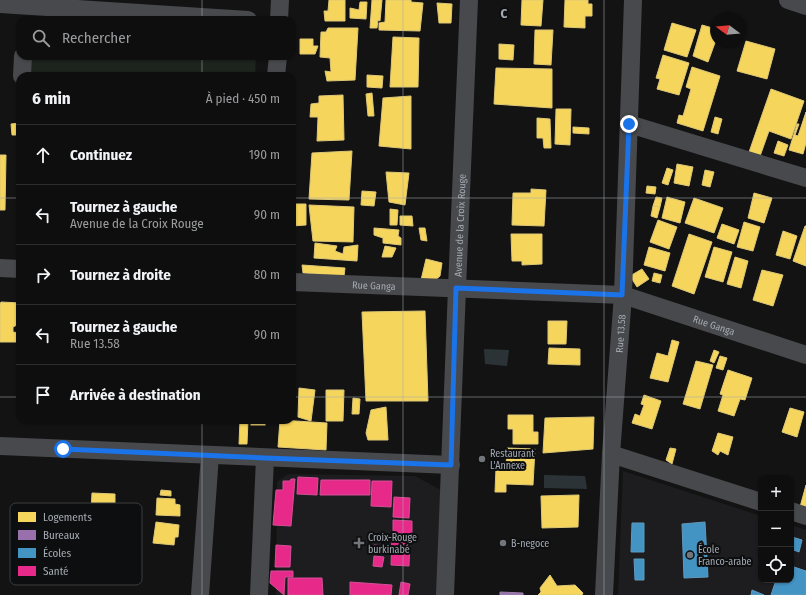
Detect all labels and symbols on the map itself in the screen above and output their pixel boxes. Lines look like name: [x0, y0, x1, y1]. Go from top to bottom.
text: C: [501, 6, 508, 21]
north arrow: [710, 12, 746, 48]
route end: [620, 115, 638, 133]
street label: Avenue de la Croix Rouge: [452, 174, 469, 277]
street label: Rue Ganga: [352, 279, 396, 293]
street label: Rue Ganga: [691, 313, 736, 338]
street label: Rue 13.58: [614, 314, 629, 353]
route start: [54, 440, 72, 458]
place label: Restaurant L'Annexe: [490, 448, 535, 472]
marker: Restaurant L'Annexe: [477, 454, 487, 464]
legend: [10, 503, 142, 585]
text: Logements: [43, 511, 92, 524]
text: Bureaux: [43, 529, 80, 542]
place label: Croix-Rouge burkinabé: [368, 532, 417, 556]
marker: Croix-Rouge burkinabé: [353, 537, 365, 549]
marker: B-negoce: [498, 538, 508, 548]
place label: B-negoce: [511, 538, 549, 550]
place label: École Franco-arabe: [698, 542, 752, 568]
text: Écoles: [43, 546, 72, 560]
marker: École Franco-arabe: [685, 550, 695, 560]
text: Santé: [43, 565, 69, 578]

